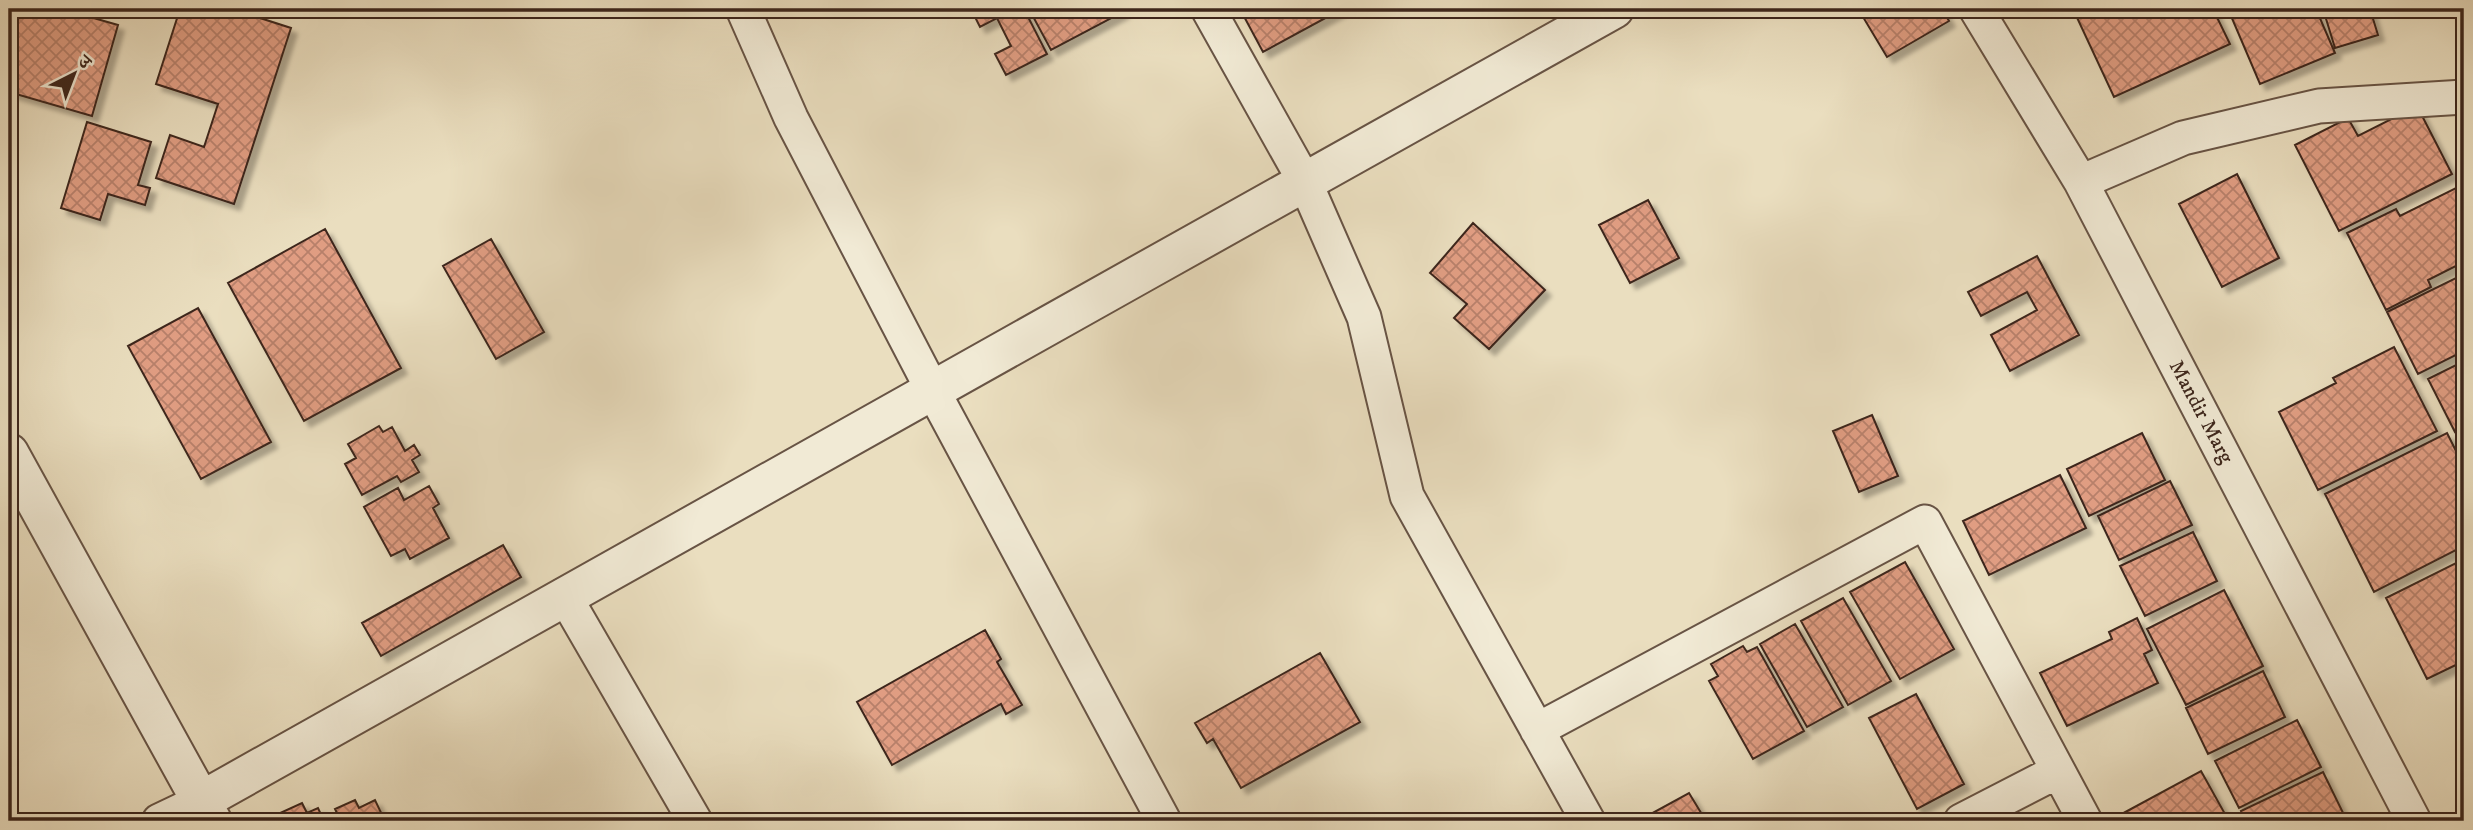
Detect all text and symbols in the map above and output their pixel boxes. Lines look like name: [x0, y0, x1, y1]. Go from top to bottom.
north arrow: [38, 38, 108, 108]
text: उ: [72, 49, 97, 75]
street label: Mandir Marg: [2163, 356, 2239, 469]

